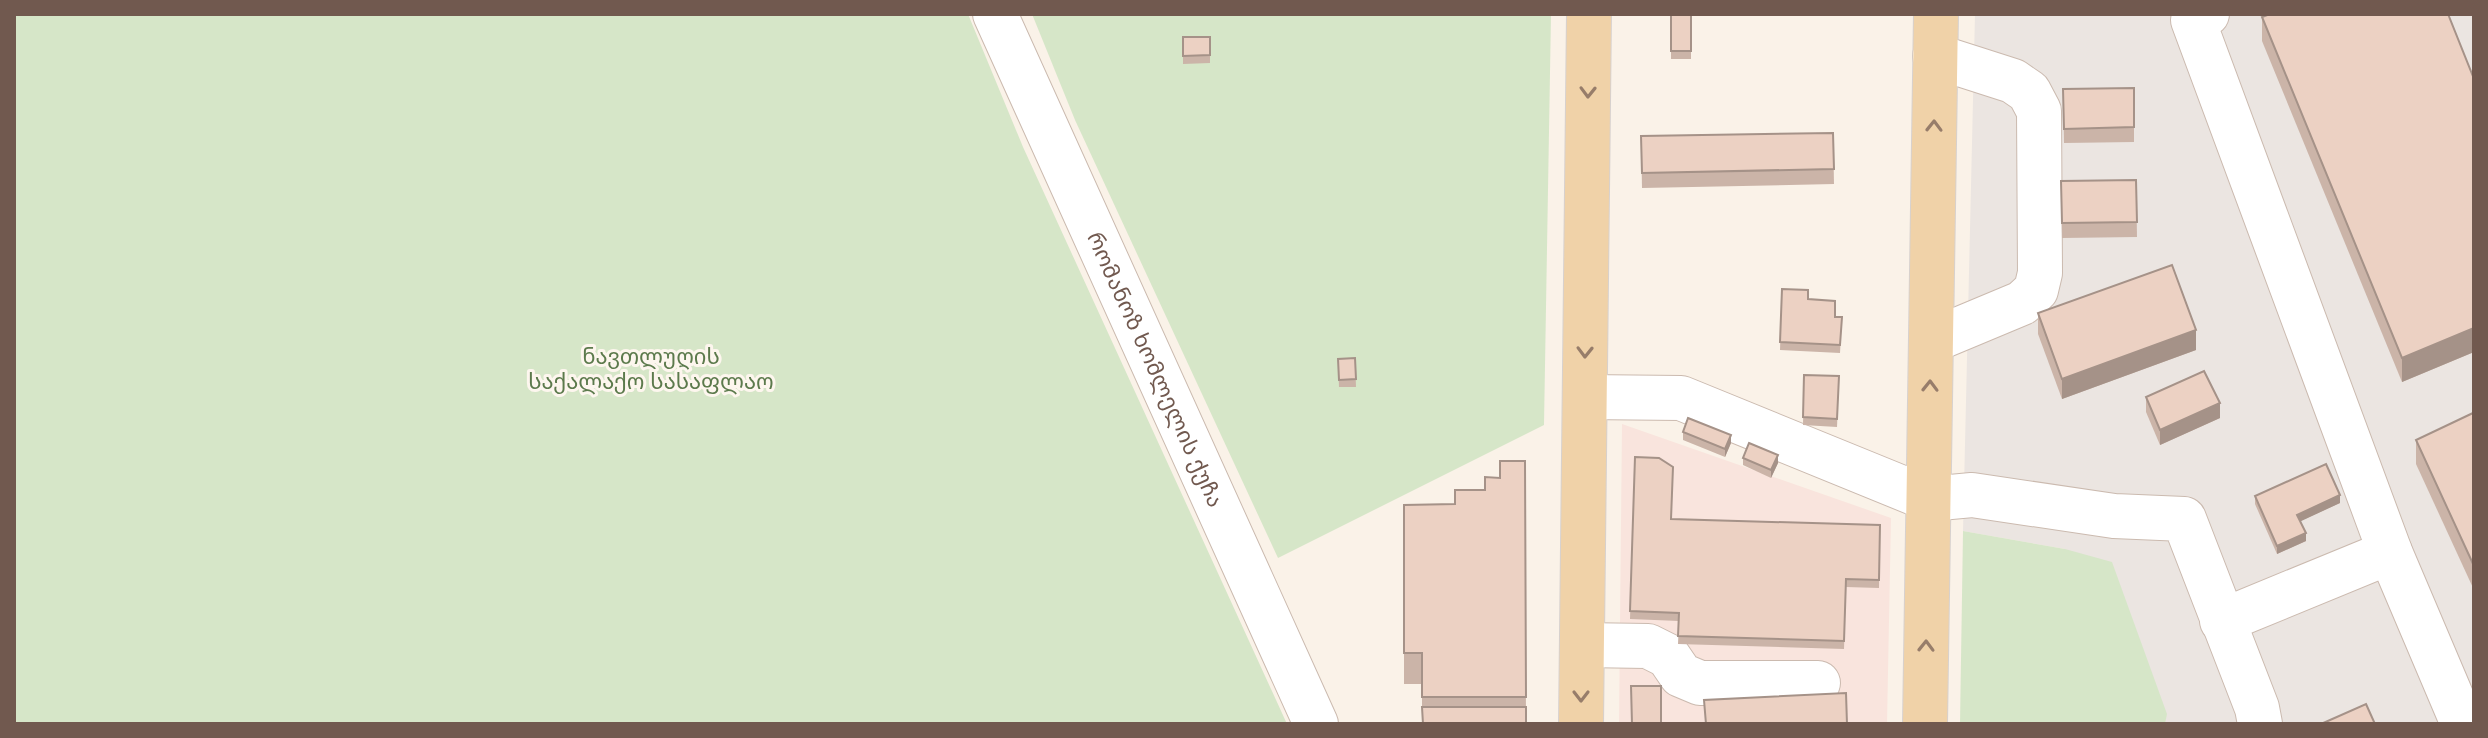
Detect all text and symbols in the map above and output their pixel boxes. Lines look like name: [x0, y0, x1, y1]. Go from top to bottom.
one-way arrow: [1579, 86, 1597, 99]
one-way arrow: [1925, 119, 1943, 132]
street label: რომანოზ ხომლელის ქუჩა: [1079, 227, 1231, 512]
park label: ნავთლუღის საქალაქო სასაფლაო: [528, 341, 774, 397]
one-way arrow: [1576, 346, 1594, 359]
one-way arrow: [1921, 379, 1939, 392]
one-way arrow: [1917, 639, 1935, 652]
one-way arrow: [1572, 690, 1590, 703]

